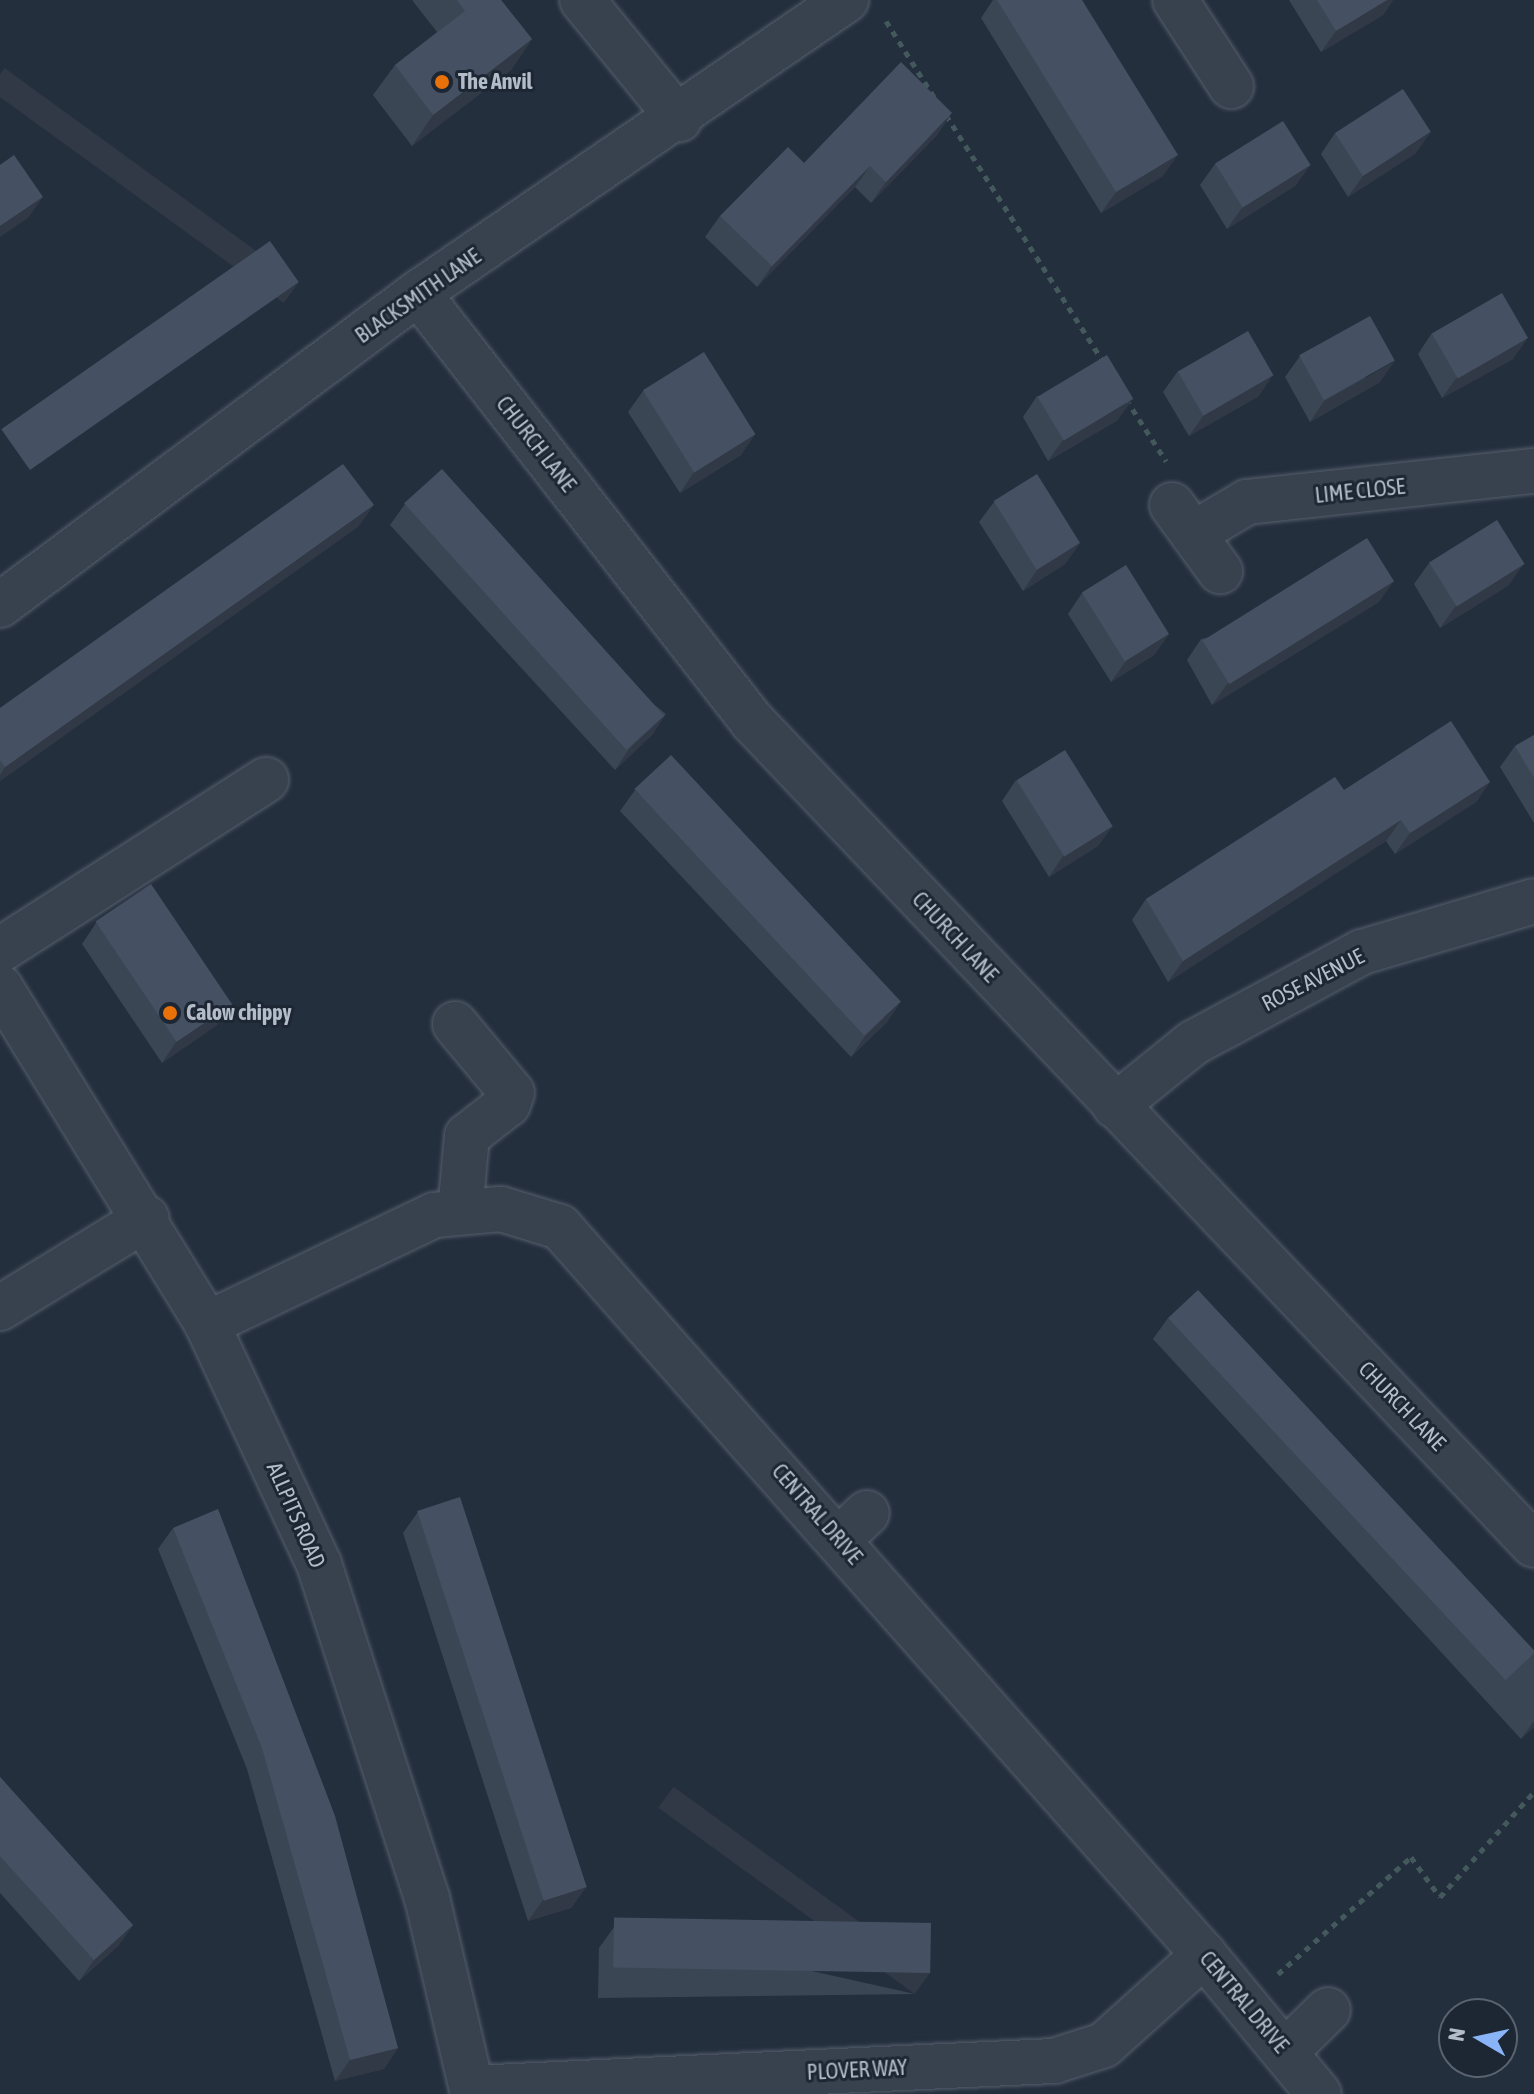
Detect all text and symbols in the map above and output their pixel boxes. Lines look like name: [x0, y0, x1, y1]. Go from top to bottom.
place label: The Anvil: [458, 69, 532, 95]
marker: The Anvil: [433, 73, 451, 91]
street label: BLACKSMITH LANE: [350, 243, 486, 349]
street label: CHURCH LANE: [491, 391, 581, 497]
street label: LIME CLOSE: [1314, 473, 1406, 509]
street label: CHURCH LANE: [907, 886, 1003, 988]
street label: ROSE AVENUE: [1258, 943, 1368, 1017]
place label: Calow chippy: [186, 1000, 292, 1026]
marker: Calow chippy: [161, 1004, 179, 1022]
street label: CHURCH LANE: [1353, 1356, 1451, 1456]
street label: ALLPITS ROAD: [261, 1458, 331, 1572]
street label: CENTRAL DRIVE: [766, 1458, 868, 1570]
street label: CENTRAL DRIVE: [1194, 1946, 1294, 2058]
north arrow: [1438, 1998, 1518, 2078]
text: N: [1442, 2026, 1470, 2043]
street label: PLOVER WAY: [806, 2054, 908, 2086]

